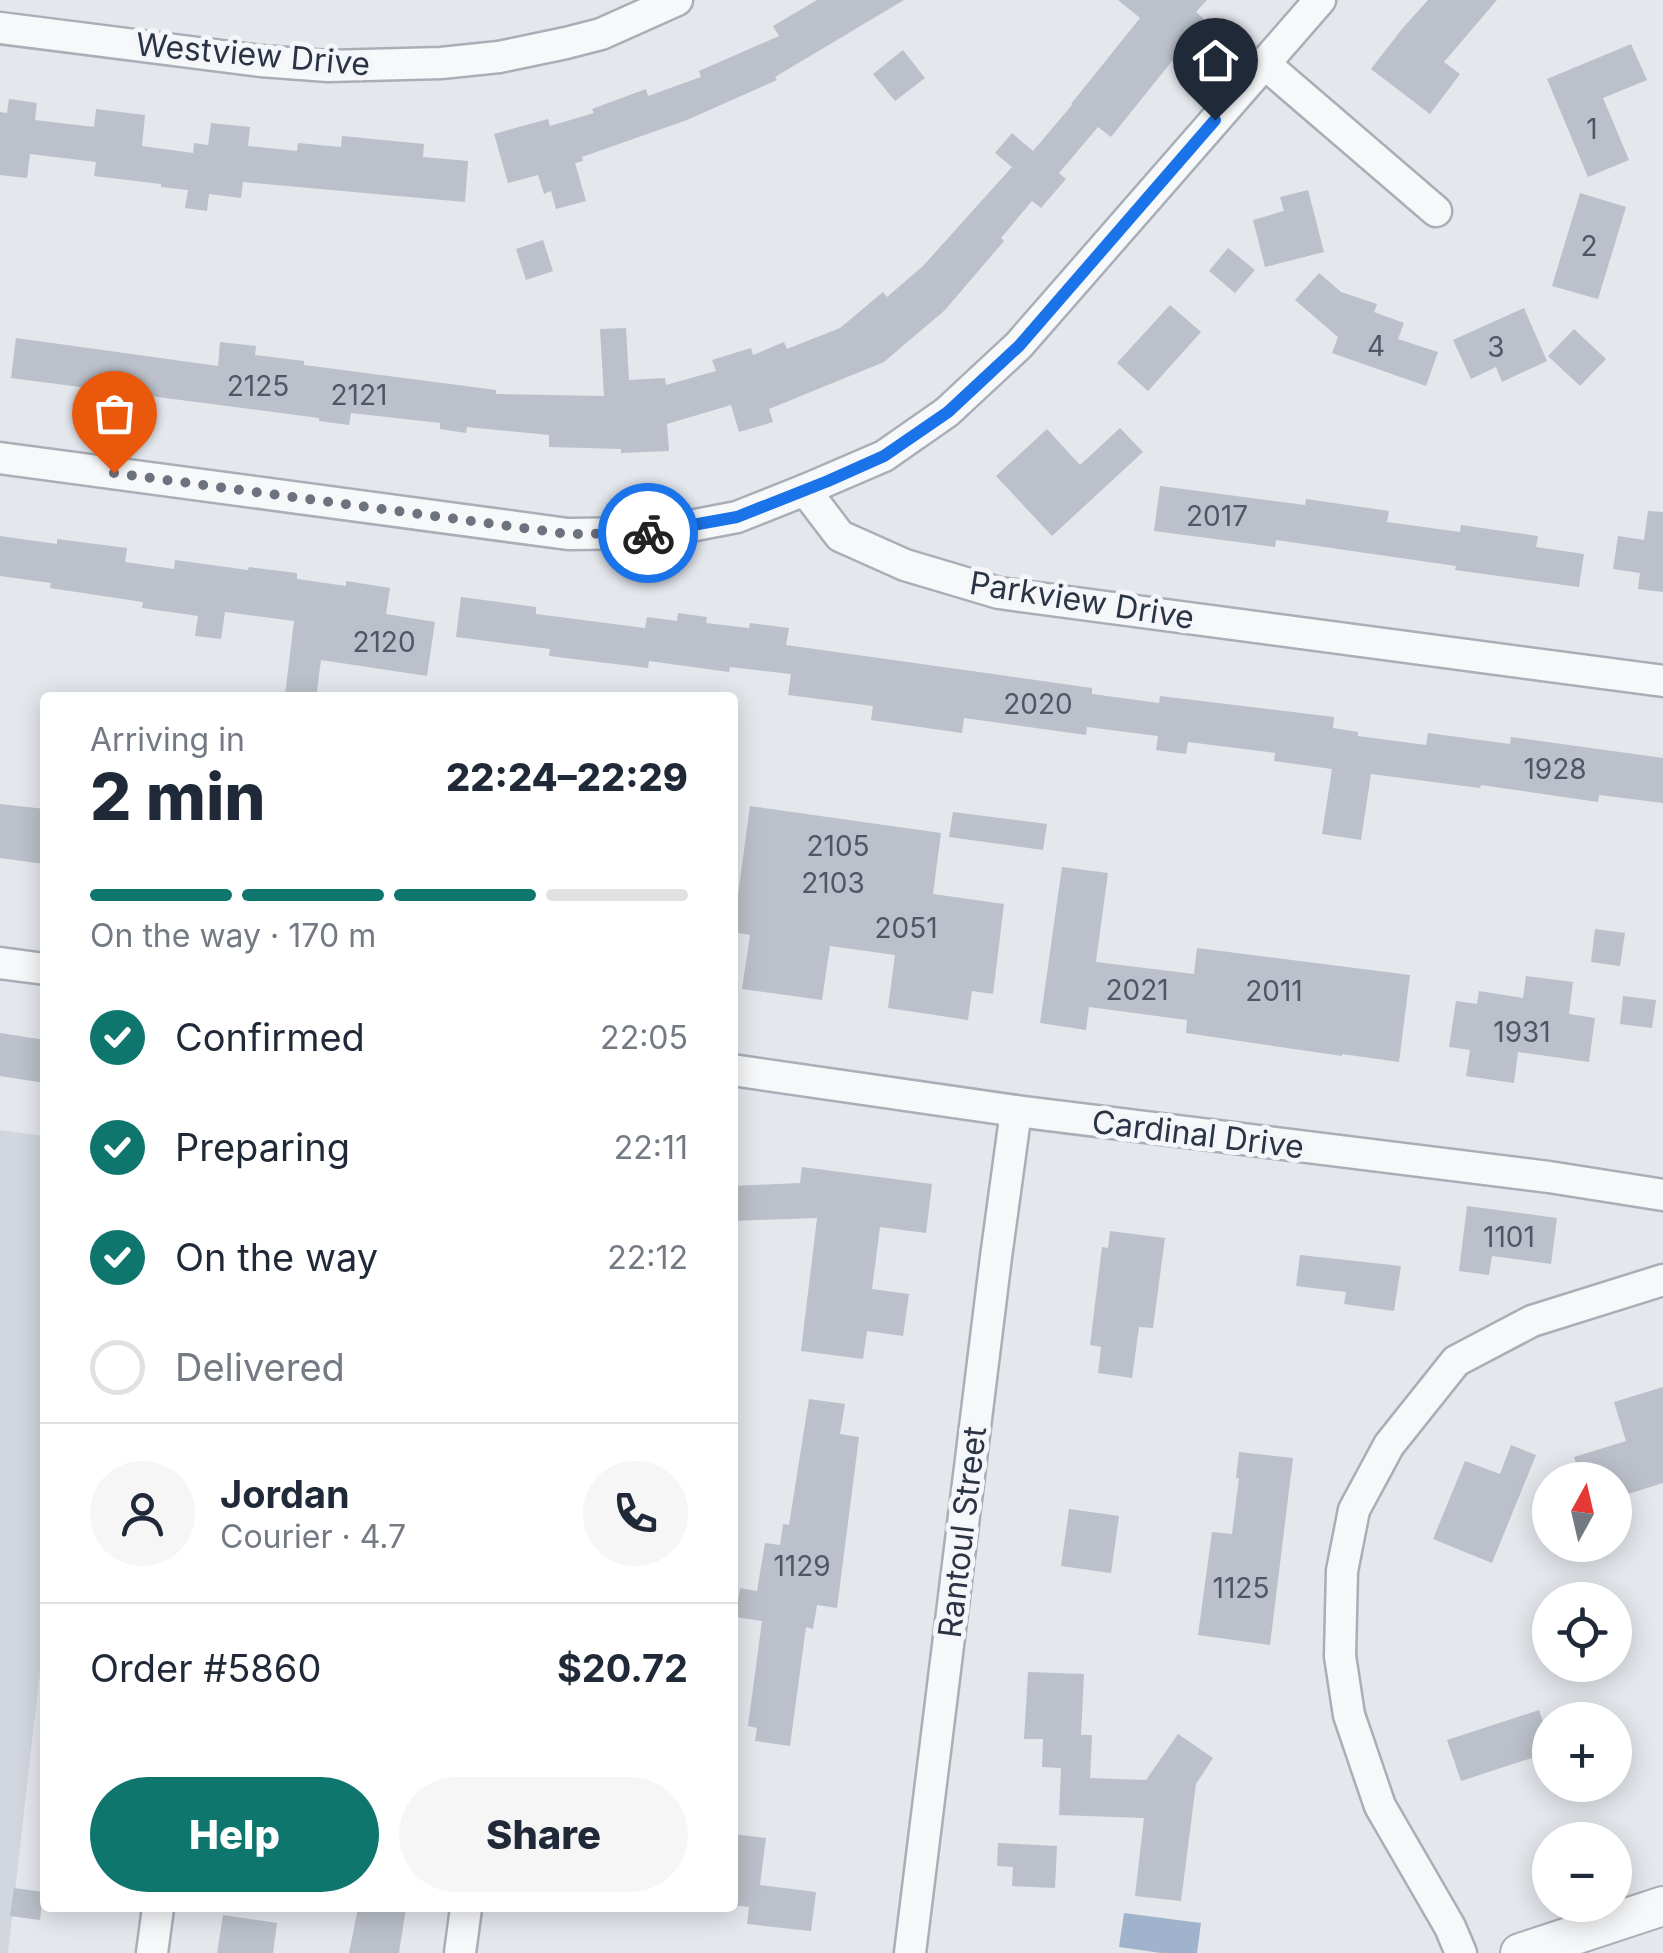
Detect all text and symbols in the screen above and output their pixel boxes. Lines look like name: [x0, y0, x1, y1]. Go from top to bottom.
pin: [1173, 18, 1258, 121]
street label: Westview Drive: [134, 24, 372, 84]
icon: home: [1188, 33, 1243, 88]
house number: 1: [1586, 112, 1598, 146]
house number: 2: [1580, 229, 1598, 263]
house number: 4: [1367, 329, 1385, 363]
house number: 3: [1487, 330, 1505, 364]
house number: 2125: [227, 369, 289, 403]
pin: [72, 371, 157, 474]
house number: 2121: [331, 378, 387, 412]
icon: bag: [87, 386, 142, 441]
courier: [598, 483, 698, 583]
house number: 2017: [1186, 499, 1248, 533]
icon: bike: [621, 506, 676, 561]
street label: Parkview Drive: [967, 563, 1197, 637]
house number: 2120: [352, 625, 416, 659]
house number: 2020: [1003, 687, 1073, 721]
text: Arriving in: [90, 720, 245, 759]
house number: 1928: [1523, 752, 1587, 786]
text: 22:24–22:29: [446, 754, 688, 800]
text: 2 min: [90, 757, 266, 836]
house number: 2105: [806, 829, 870, 863]
house number: 2103: [801, 866, 865, 900]
house number: 2051: [874, 911, 938, 945]
text: On the way · 170 m: [90, 916, 376, 955]
house number: 2021: [1105, 973, 1169, 1007]
house number: 2011: [1245, 974, 1303, 1008]
icon: check: [90, 1010, 145, 1065]
text: Confirmed: [175, 1014, 365, 1060]
house number: 1931: [1493, 1015, 1551, 1049]
text: 22:05: [600, 1018, 688, 1057]
street label: Cardinal Drive: [1090, 1102, 1306, 1166]
icon: check: [90, 1120, 145, 1175]
text: Preparing: [175, 1124, 350, 1170]
text: 22:11: [614, 1128, 688, 1167]
house number: 1101: [1483, 1220, 1535, 1254]
icon: check: [90, 1230, 145, 1285]
text: On the way: [175, 1234, 378, 1280]
text: 22:12: [607, 1238, 688, 1277]
text: Delivered: [175, 1344, 345, 1390]
street label: Rantoul Street: [930, 1424, 994, 1640]
button: person: [90, 1461, 195, 1566]
button: phone: [583, 1461, 688, 1566]
north arrow: [1532, 1462, 1632, 1562]
map controls: [1532, 1462, 1632, 1922]
text: Jordan: [220, 1471, 350, 1517]
text: Courier · 4.7: [220, 1517, 406, 1556]
house number: 1129: [773, 1549, 831, 1583]
house number: 1125: [1213, 1571, 1269, 1605]
button: locate: [1532, 1582, 1632, 1682]
text: Order #5860: [90, 1645, 321, 1691]
text: $20.72: [557, 1645, 688, 1691]
button: +: [1532, 1702, 1632, 1802]
button: Help: [90, 1777, 379, 1892]
button: Share: [399, 1777, 688, 1892]
button: −: [1532, 1822, 1632, 1922]

